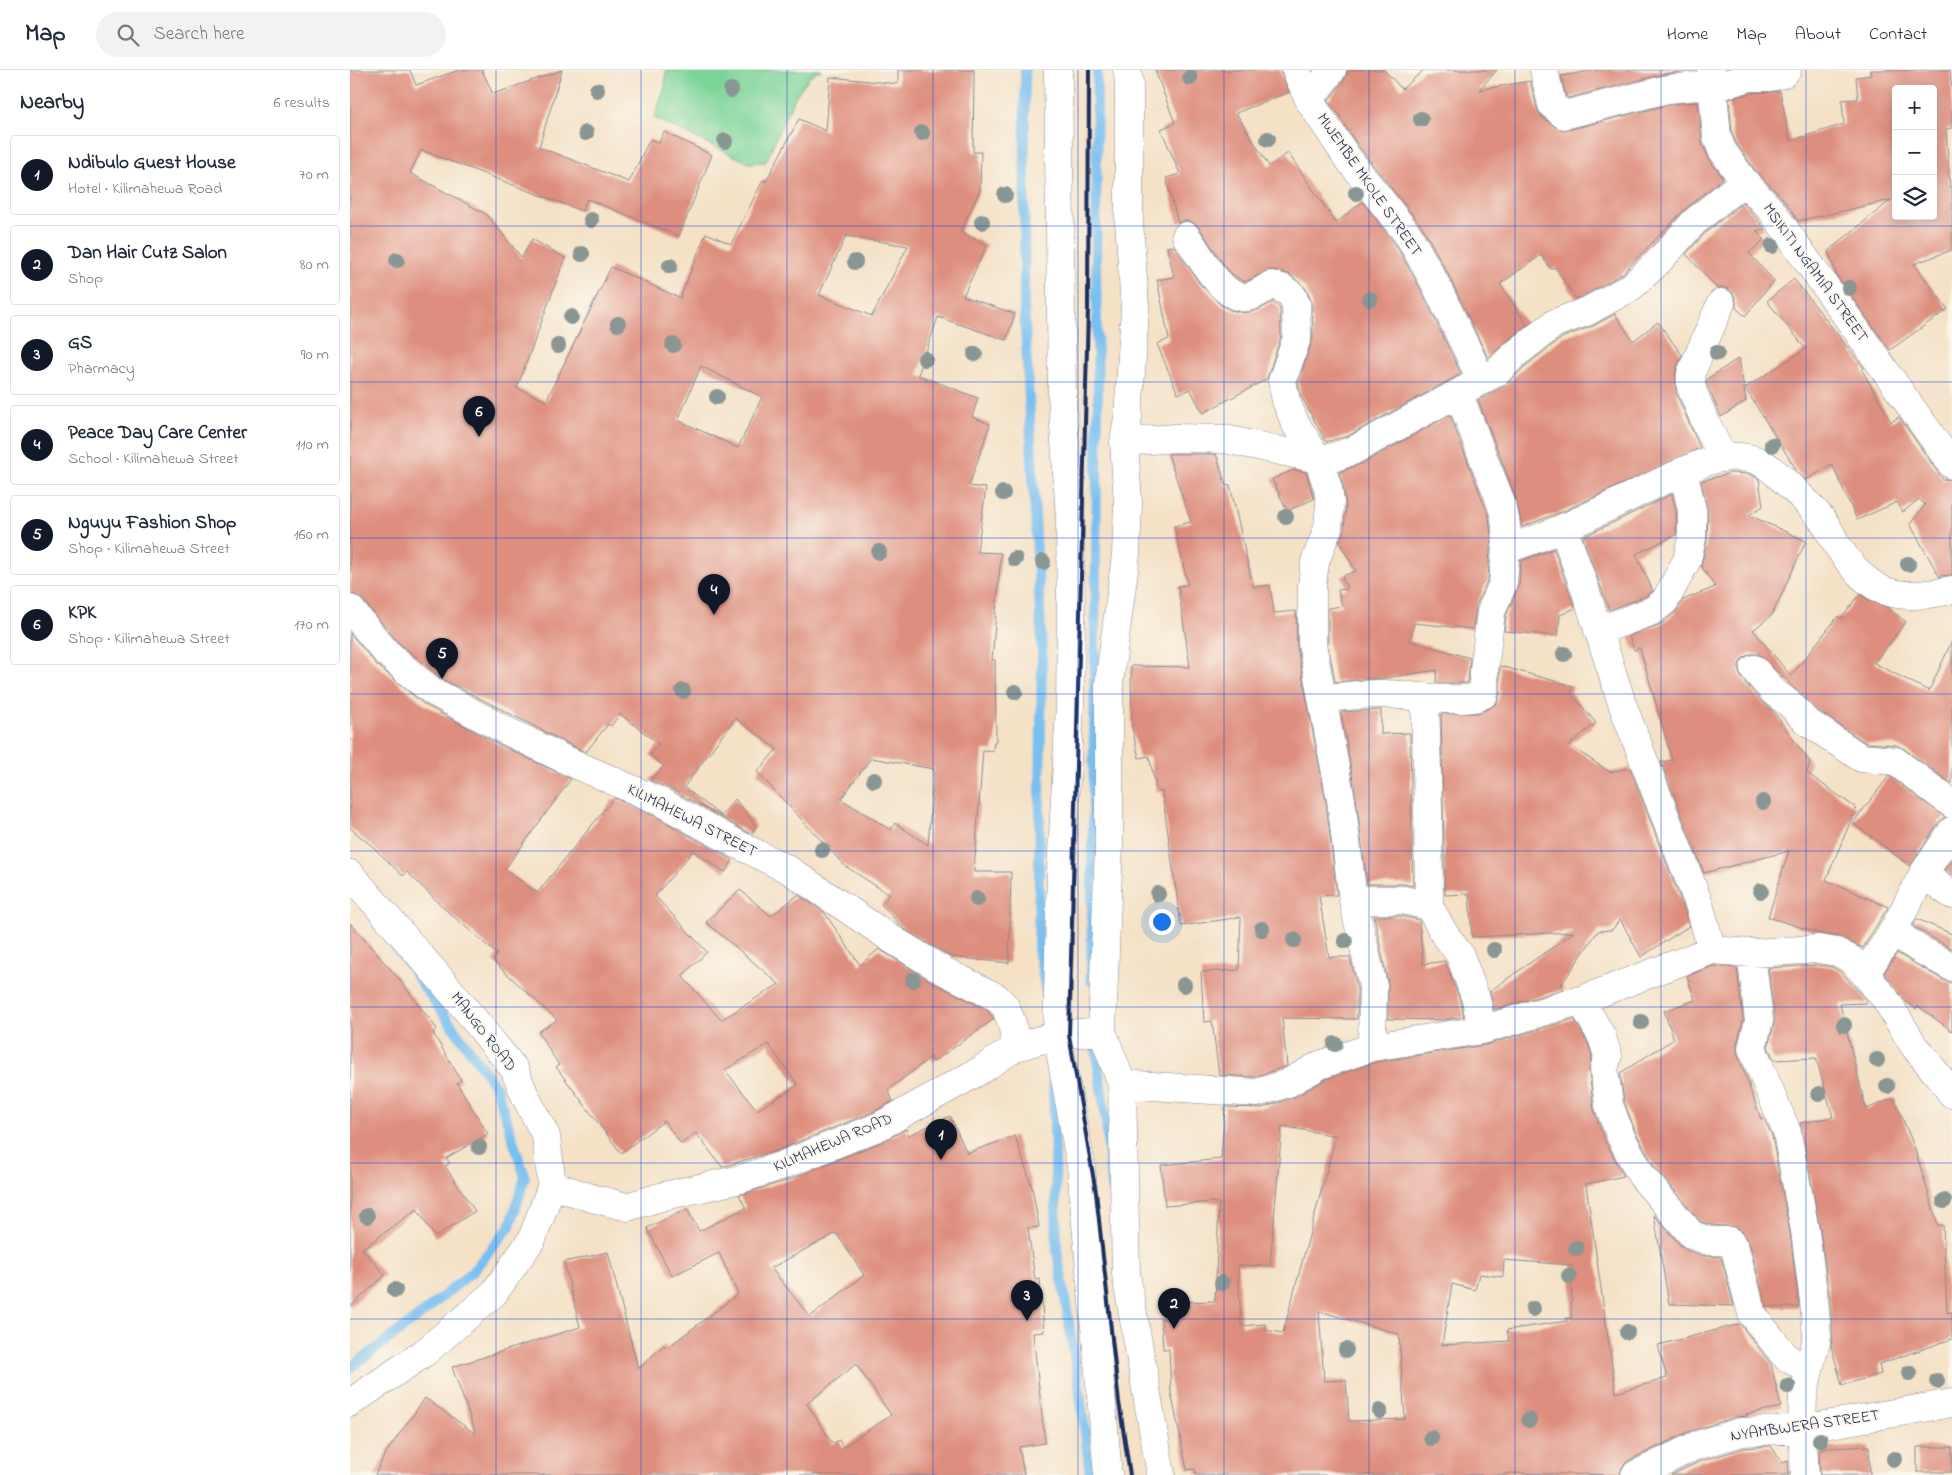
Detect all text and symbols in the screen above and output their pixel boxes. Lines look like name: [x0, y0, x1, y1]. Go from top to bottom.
search box: [96, 12, 446, 57]
text: Map: [25, 17, 66, 52]
icon: search: [114, 21, 142, 49]
text: Search here: [154, 21, 245, 48]
text: Home: [1667, 22, 1708, 48]
text: Map: [1736, 22, 1767, 48]
text: About: [1795, 22, 1841, 48]
text: Contact: [1869, 22, 1927, 48]
map controls: [1892, 85, 1937, 220]
button: +: [1892, 85, 1937, 130]
text: Nearby: [20, 88, 84, 118]
text: 6 results: [273, 91, 330, 115]
street label: MWEMBE MKOLE STREET: [1310, 108, 1428, 262]
button: −: [1892, 130, 1937, 175]
text: Ndibulo Guest House: [68, 150, 236, 177]
text: 1: [34, 163, 40, 187]
text: 70 m: [299, 163, 329, 187]
button: layers: [1892, 175, 1937, 220]
text: Hotel · Kilimahewa Road: [68, 177, 222, 201]
street label: MSIKITI NGAMIA STREET: [1756, 198, 1874, 348]
text: Dan Hair Cutz Salon: [68, 240, 227, 267]
text: 2: [33, 253, 41, 277]
text: 80 m: [300, 253, 329, 277]
text: Shop: [68, 267, 103, 291]
text: GS: [68, 330, 92, 357]
text: 3: [34, 343, 40, 367]
text: 90 m: [301, 343, 329, 367]
text: Pharmacy: [68, 357, 135, 381]
pin: 6: [463, 396, 495, 437]
text: Peace Day Care Center: [68, 420, 247, 447]
text: 4: [34, 433, 40, 457]
text: 110 m: [295, 433, 329, 457]
text: School · Kilimahewa Street: [68, 447, 239, 471]
text: Nguyu Fashion Shop: [68, 510, 236, 537]
text: 5: [32, 523, 42, 547]
text: 160 m: [294, 523, 329, 547]
text: Shop · Kilimahewa Street: [68, 537, 230, 561]
pin: 4: [698, 574, 730, 615]
text: KPK: [68, 600, 96, 627]
text: 6: [33, 613, 41, 637]
text: 170 m: [294, 613, 329, 637]
text: Shop · Kilimahewa Street: [68, 627, 230, 651]
pin: 5: [426, 638, 458, 679]
street label: KILIMAHEWA STREET: [623, 778, 761, 864]
your location: [1149, 909, 1175, 935]
street label: MANGO ROAD: [444, 987, 522, 1077]
street label: KILIMAHEWA ROAD: [770, 1107, 896, 1179]
pin: 1: [925, 1119, 957, 1160]
pin: 3: [1011, 1280, 1043, 1321]
pin: 2: [1158, 1288, 1190, 1329]
street label: NYAMBWERA STREET: [1729, 1404, 1881, 1448]

